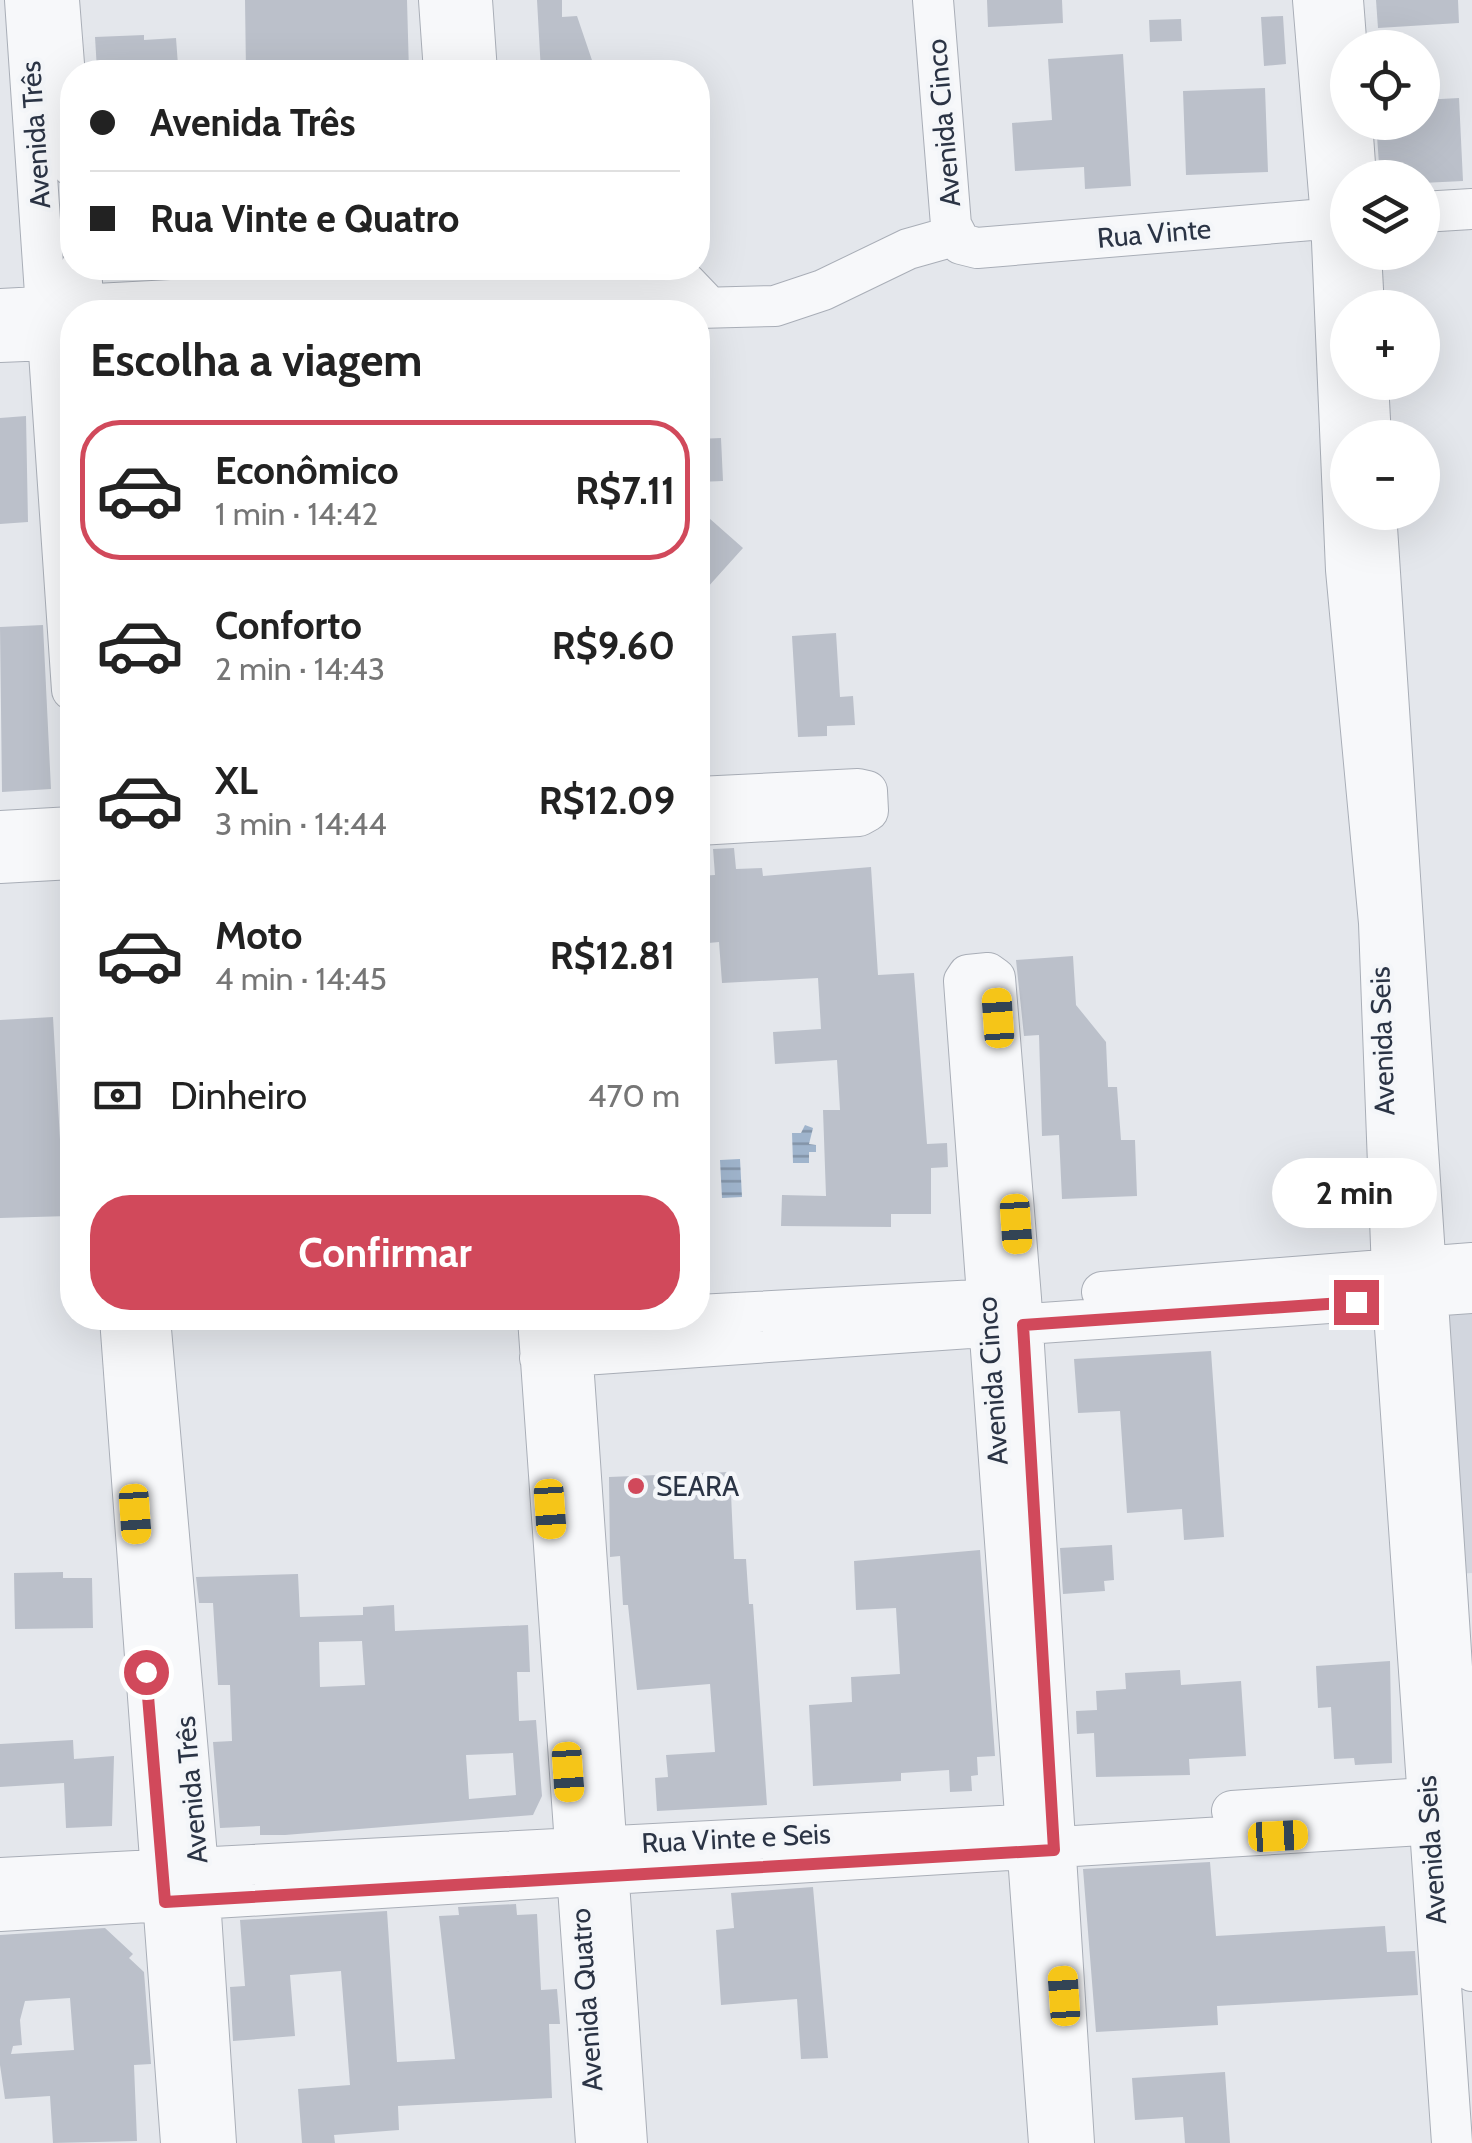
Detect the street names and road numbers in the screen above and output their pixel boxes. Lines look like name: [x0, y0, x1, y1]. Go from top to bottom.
street label: Avenida Cinco: [919, 38, 967, 208]
street label: Avenida Três: [13, 60, 57, 210]
street label: Rua Vinte: [1096, 211, 1212, 255]
street label: Avenida Seis: [1362, 966, 1402, 1116]
street label: Avenida Cinco: [969, 1296, 1015, 1466]
street label: Avenida Três: [168, 1715, 214, 1865]
street label: Avenida Seis: [1409, 1774, 1453, 1926]
street label: Rua Vinte e Seis: [641, 1816, 831, 1860]
street label: Avenida Quatro: [563, 1907, 609, 2093]

